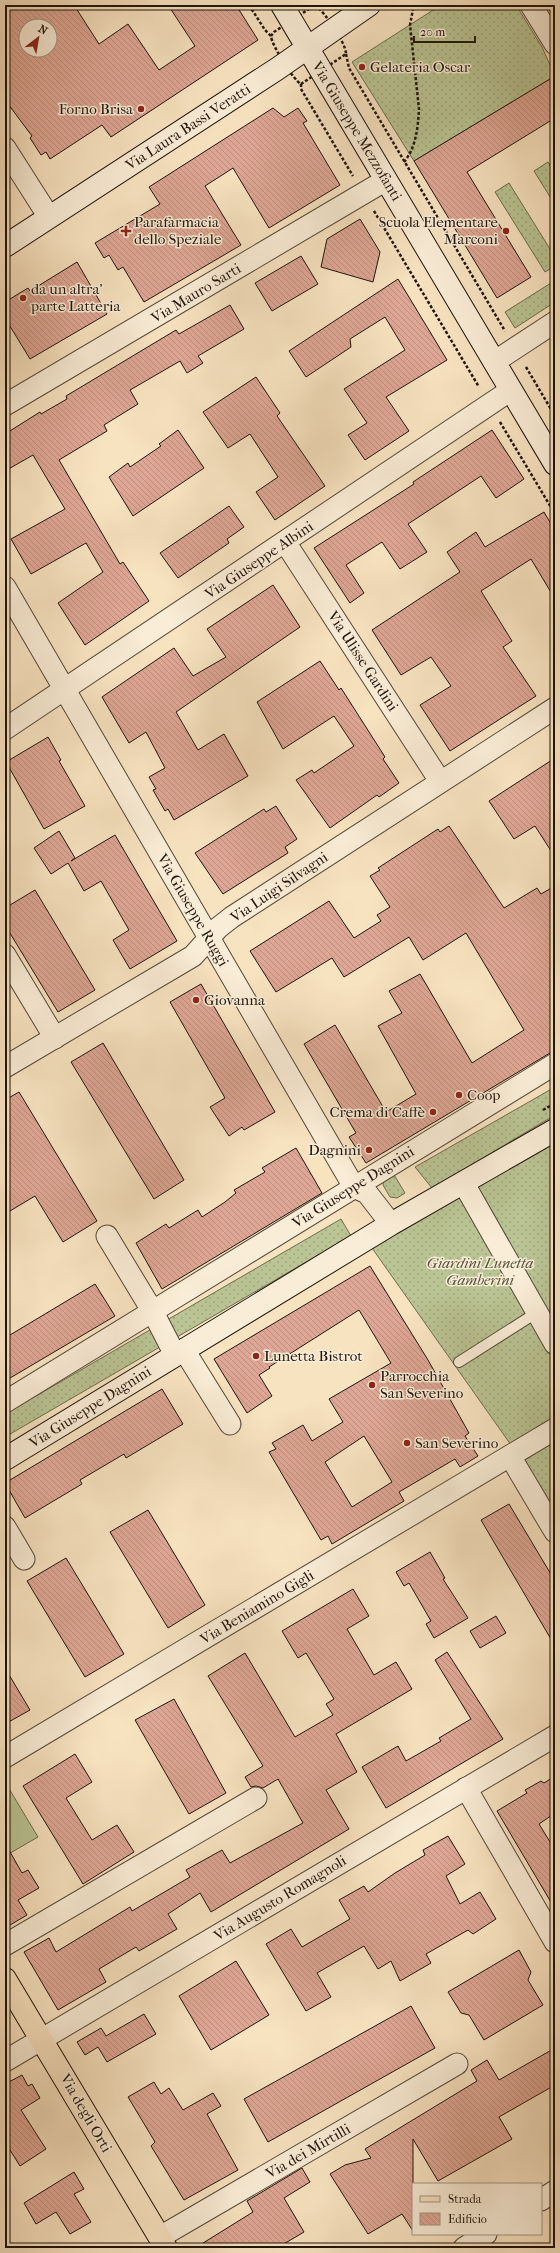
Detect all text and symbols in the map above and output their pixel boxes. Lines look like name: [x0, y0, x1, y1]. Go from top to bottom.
north arrow: [18, 18, 58, 58]
scale bar: [414, 18, 475, 44]
text: N: [36, 22, 50, 38]
text: 20 m: [420, 25, 445, 39]
street label: Via Giuseppe Mezzofanti: [308, 57, 406, 205]
place label: Gelateria Oscar: [370, 58, 471, 76]
marker: Gelateria Oscar: [357, 62, 367, 72]
street label: Via Laura Bassi Veratti: [121, 80, 254, 175]
place label: Forno Brisa: [59, 100, 134, 118]
marker: Forno Brisa: [136, 104, 146, 114]
place label: Parafarmacia dello Speziale: [134, 213, 222, 248]
place label: Scuola Elementare Marconi: [378, 213, 499, 248]
marker: Parafarmacia dello Speziale: [121, 226, 131, 236]
marker: Scuola Elementare Marconi: [501, 226, 511, 236]
street label: Via Mauro Sarti: [147, 259, 245, 327]
place label: da un altra' parte Latteria: [30, 280, 121, 315]
marker: da un altra' parte Latteria: [18, 293, 28, 303]
street label: Via Giuseppe Albini: [201, 517, 317, 603]
street label: Via Ulisse Gardini: [323, 607, 402, 715]
street label: Via Luigi Silvagni: [226, 847, 332, 927]
street label: Via Giuseppe Ruggi: [153, 850, 233, 970]
place label: Giovanna: [204, 991, 266, 1009]
marker: Giovanna: [191, 995, 201, 1005]
place label: Coop: [467, 1086, 500, 1104]
marker: Coop: [454, 1090, 464, 1100]
place label: Crema di Caffè: [330, 1103, 426, 1121]
marker: Crema di Caffè: [428, 1107, 438, 1117]
place label: Dagnini: [308, 1141, 362, 1159]
street label: Via Giuseppe Dagnini: [288, 1142, 418, 1232]
marker: Dagnini: [364, 1145, 374, 1155]
park label: Giardini Lunetta Gamberini: [427, 1254, 533, 1289]
place label: Lunetta Bistrot: [264, 1347, 363, 1365]
marker: Lunetta Bistrot: [251, 1351, 261, 1361]
street label: Via Giuseppe Dagnini: [25, 1362, 155, 1452]
place label: Parrocchia San Severino: [380, 1367, 464, 1402]
marker: Parrocchia San Severino: [367, 1380, 377, 1390]
place label: San Severino: [415, 1434, 499, 1452]
marker: San Severino: [402, 1438, 412, 1448]
street label: Via Beniamino Gigli: [196, 1566, 318, 1649]
street label: Via Augusto Romagnoli: [210, 1851, 350, 1945]
street label: Via degli Orti: [56, 2070, 116, 2156]
street label: Via dei Mirtilli: [262, 2119, 354, 2183]
legend: [412, 2183, 542, 2235]
text: Strada: [448, 2192, 482, 2206]
text: Edificio: [448, 2212, 487, 2226]

